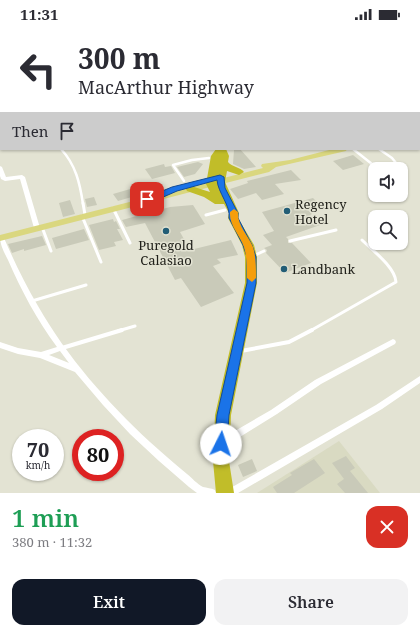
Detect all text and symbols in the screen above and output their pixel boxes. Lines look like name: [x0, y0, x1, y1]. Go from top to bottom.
text: 11:31: [20, 4, 58, 24]
text: 300 m: [78, 39, 160, 77]
icon: left: [12, 44, 64, 96]
text: MacArthur Highway: [78, 75, 254, 99]
icon: arrive: [56, 120, 78, 142]
text: Then: [12, 121, 48, 141]
map controls: [368, 162, 408, 250]
button: sound: [368, 162, 408, 202]
pin: [130, 182, 164, 216]
icon: arrive: [136, 188, 158, 210]
place label: Regency Hotel: [295, 195, 347, 228]
marker: Regency Hotel: [282, 206, 292, 216]
button: search: [368, 210, 408, 250]
marker: Puregold Calasiao: [161, 226, 171, 236]
place label: Puregold Calasiao: [138, 236, 194, 269]
place label: Landbank: [292, 260, 355, 278]
marker: Landbank: [279, 264, 289, 274]
position arrow: [200, 423, 242, 465]
speed limit sign: 80: [72, 429, 124, 481]
text: 70: [27, 436, 49, 463]
text: km/h: [26, 458, 50, 472]
text: 1 min: [12, 501, 79, 534]
button: close: [366, 506, 408, 548]
text: 380 m · 11:32: [12, 533, 92, 551]
button: Exit: [12, 579, 206, 625]
button: Share: [214, 579, 408, 625]

